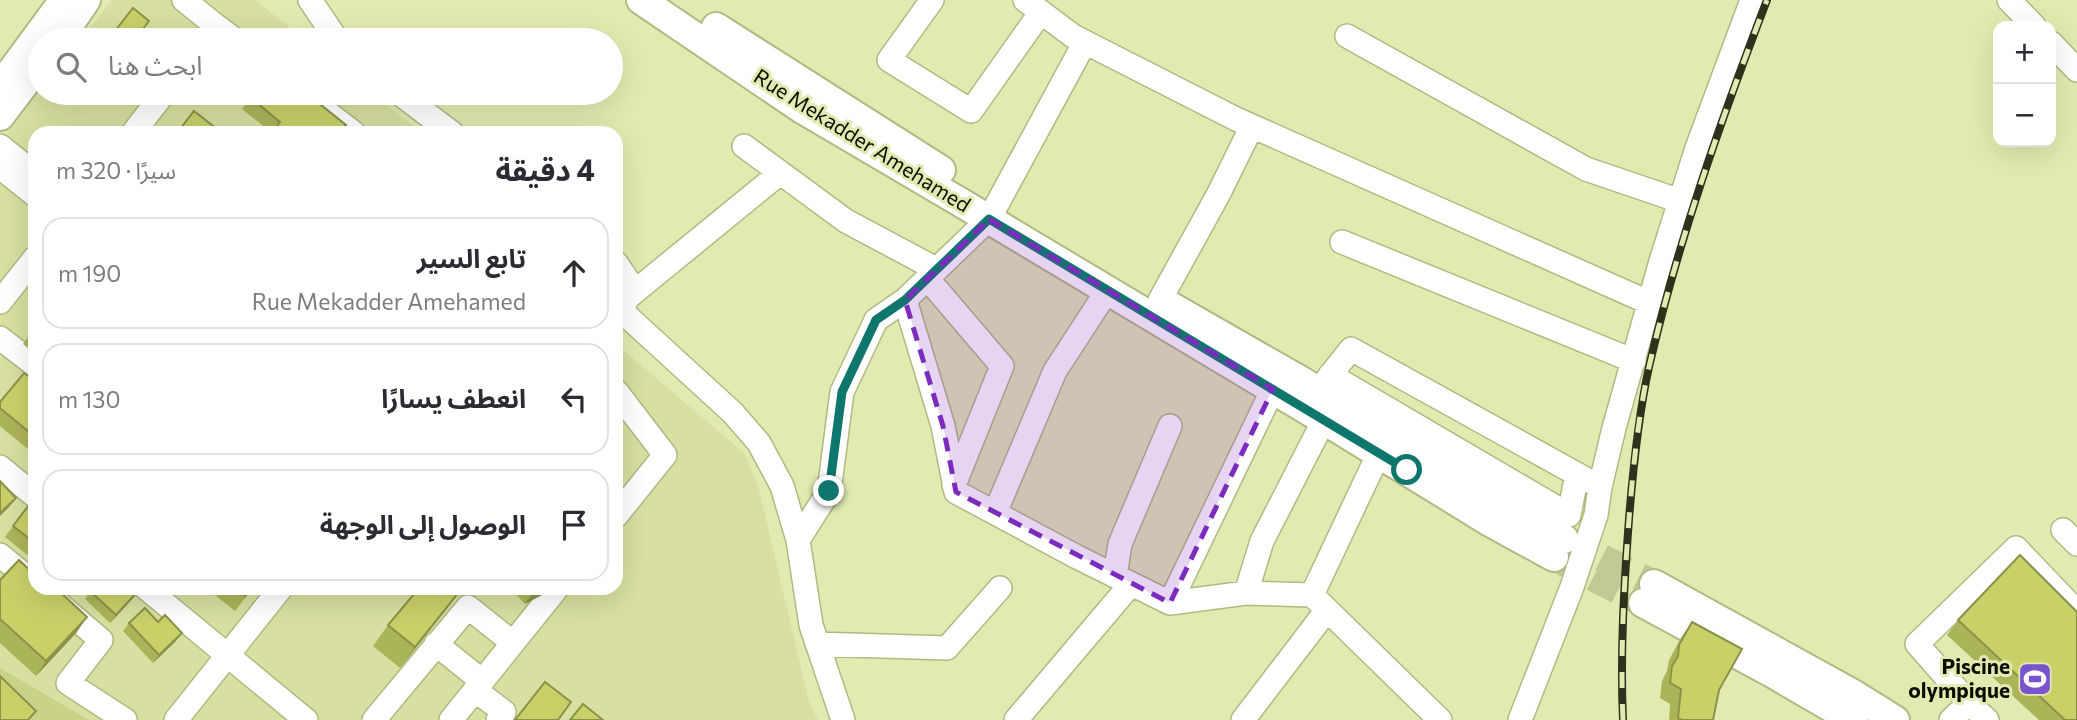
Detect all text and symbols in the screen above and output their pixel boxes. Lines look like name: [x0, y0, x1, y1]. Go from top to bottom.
map controls: [1993, 21, 2056, 147]
button: +: [1993, 21, 2056, 84]
search box: [28, 28, 623, 105]
icon: search: [52, 48, 90, 86]
text: ابحث هنا: [108, 49, 203, 80]
street label: Rue Mekadder Amehamed: [750, 63, 976, 217]
button: −: [1993, 84, 2056, 147]
text: 4 دقيقة: [495, 150, 595, 187]
text: سيرًا · 320 m: [56, 156, 176, 184]
text: تابع السير: [417, 242, 526, 273]
icon: ahead: [555, 254, 593, 292]
text: 190 m: [58, 259, 121, 287]
text: Rue Mekadder Amehamed: [252, 287, 526, 315]
icon: left: [555, 380, 593, 418]
text: انعطف يسارًا: [381, 382, 526, 413]
text: 130 m: [58, 385, 120, 413]
route start: [1391, 454, 1422, 485]
route end: [813, 475, 844, 506]
icon: arrive: [555, 506, 593, 544]
text: الوصول إلى الوجهة: [320, 508, 526, 539]
place label: Piscine olympique: [1908, 653, 2010, 702]
sports icon: Piscine olympique: [2016, 660, 2054, 698]

